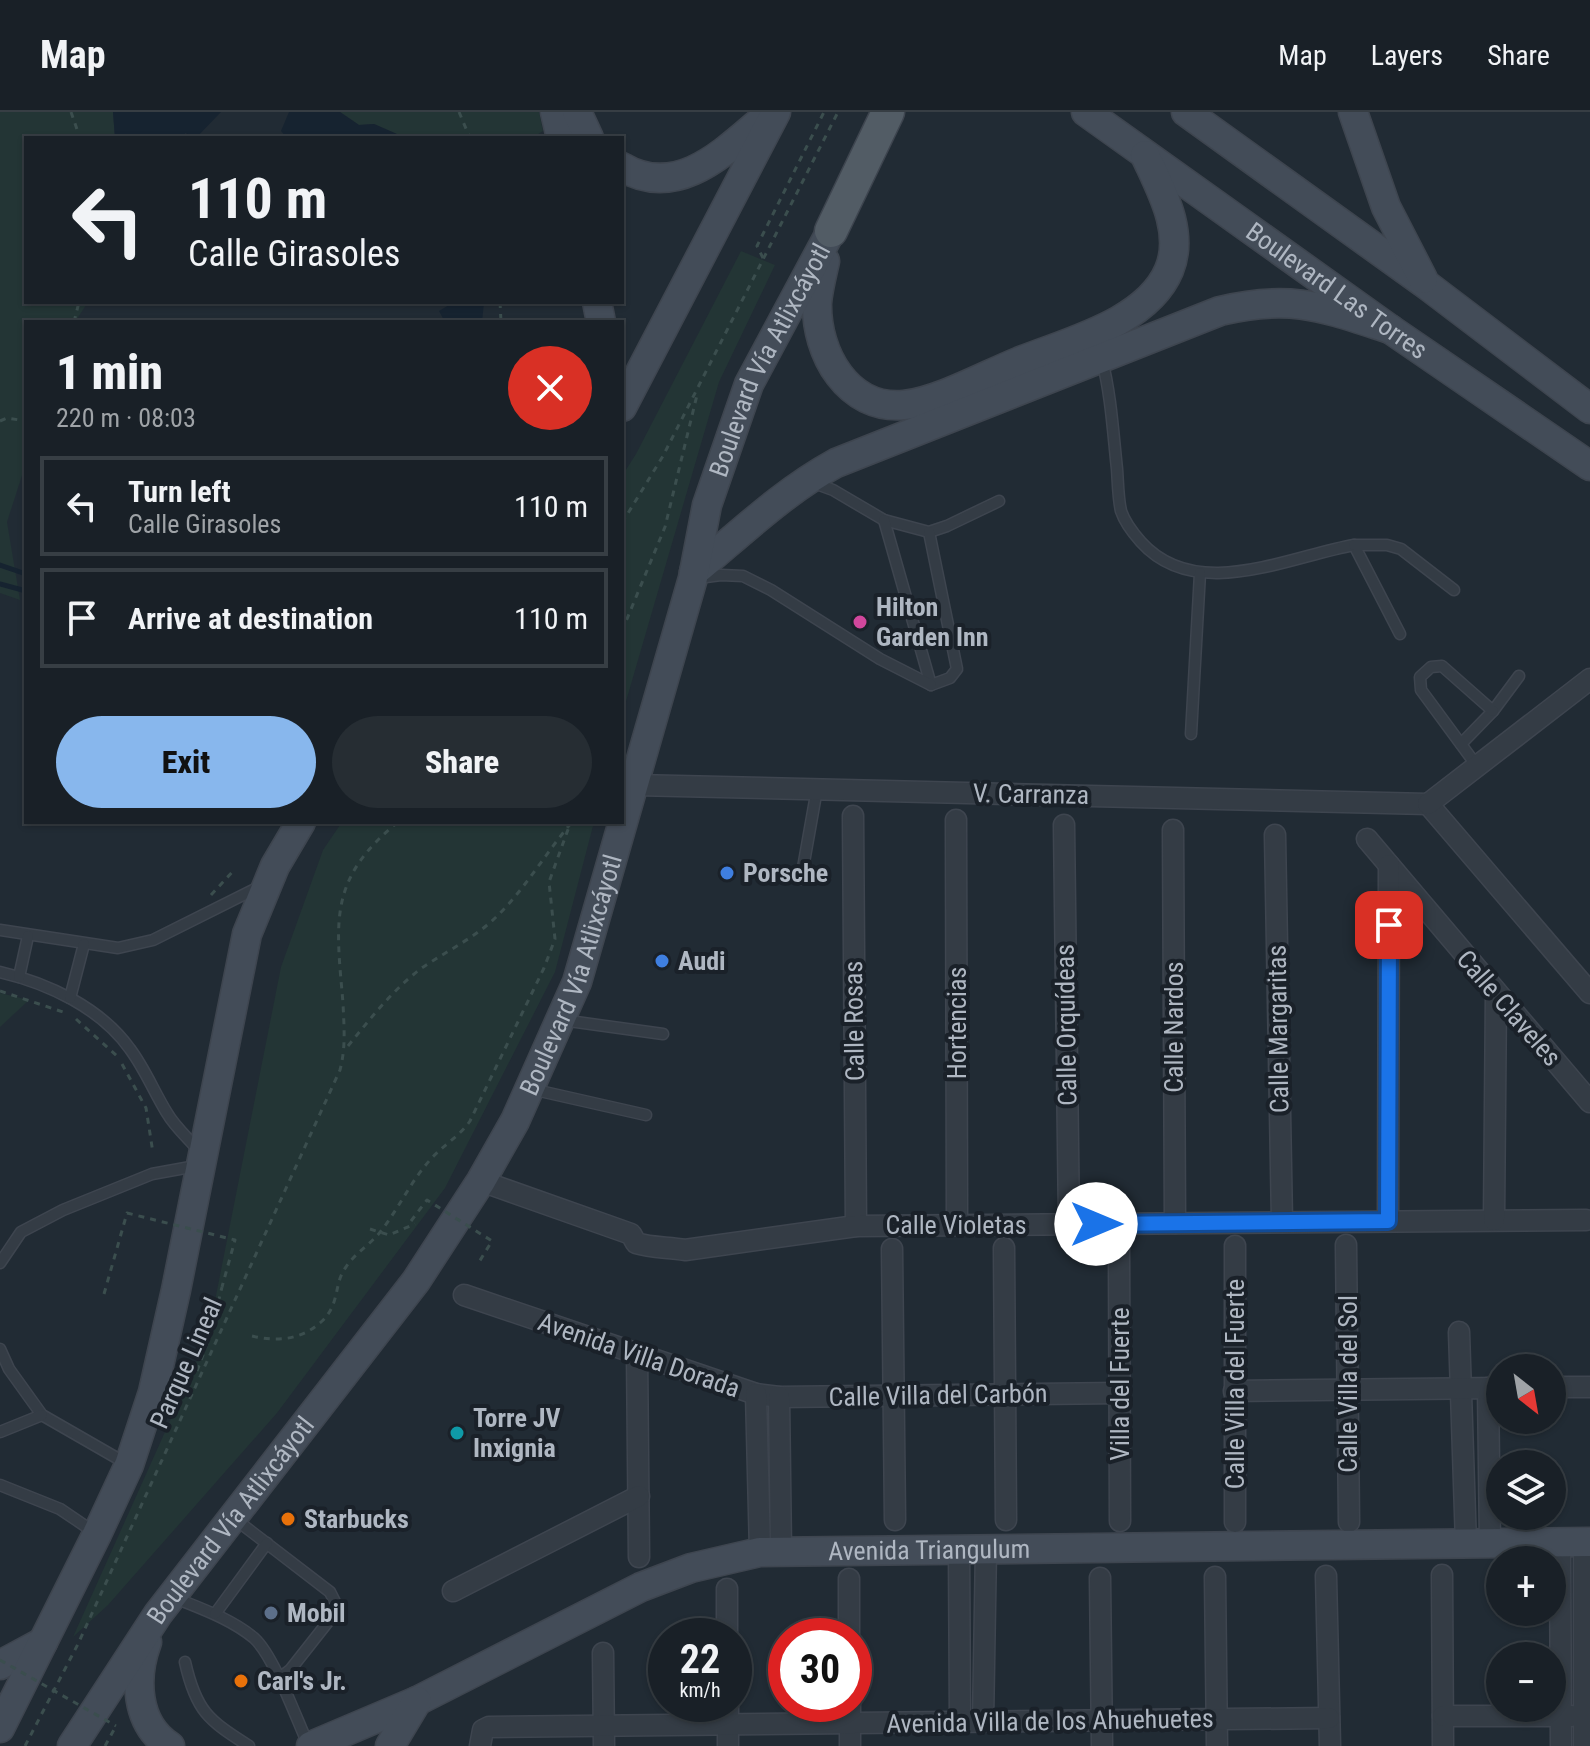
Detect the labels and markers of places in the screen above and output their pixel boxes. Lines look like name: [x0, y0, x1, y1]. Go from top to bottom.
place label: Hilton Garden Inn: [876, 592, 989, 652]
marker: Hilton Garden Inn: [851, 613, 869, 631]
place label: Porsche: [743, 858, 828, 888]
marker: Porsche: [718, 864, 736, 882]
pin: [1355, 891, 1423, 959]
place label: Audi: [678, 946, 726, 976]
marker: Audi: [653, 952, 671, 970]
place label: Torre JV Inxignia: [473, 1403, 561, 1463]
marker: Torre JV Inxignia: [448, 1424, 466, 1442]
place label: Starbucks: [304, 1504, 409, 1534]
marker: Starbucks: [279, 1510, 297, 1528]
place label: Mobil: [287, 1598, 346, 1628]
marker: Mobil: [262, 1604, 280, 1622]
place label: Carl's Jr.: [257, 1666, 347, 1696]
marker: Carl's Jr.: [232, 1672, 250, 1690]

